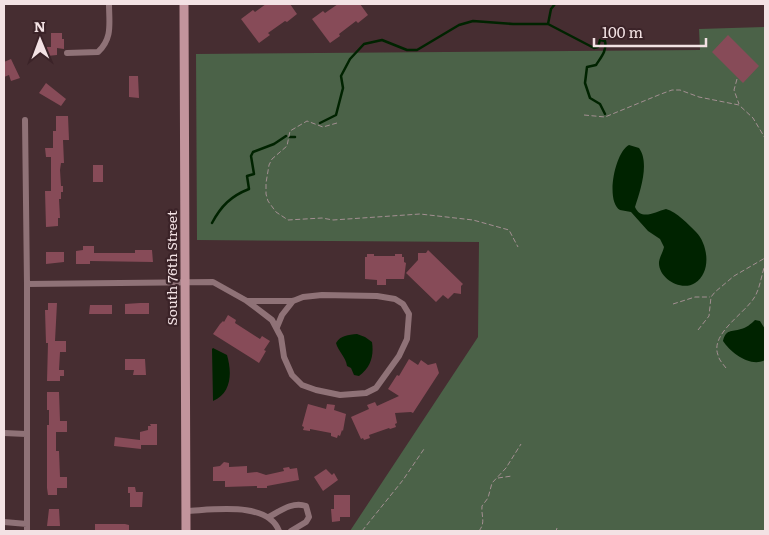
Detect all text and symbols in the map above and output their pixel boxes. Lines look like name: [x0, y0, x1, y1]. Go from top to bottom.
north arrow: [15, 15, 65, 65]
scale bar: [594, 15, 706, 47]
text: N: [34, 16, 46, 36]
text: 100 m: [602, 20, 643, 43]
street label: South 76th Street: [161, 210, 181, 326]

